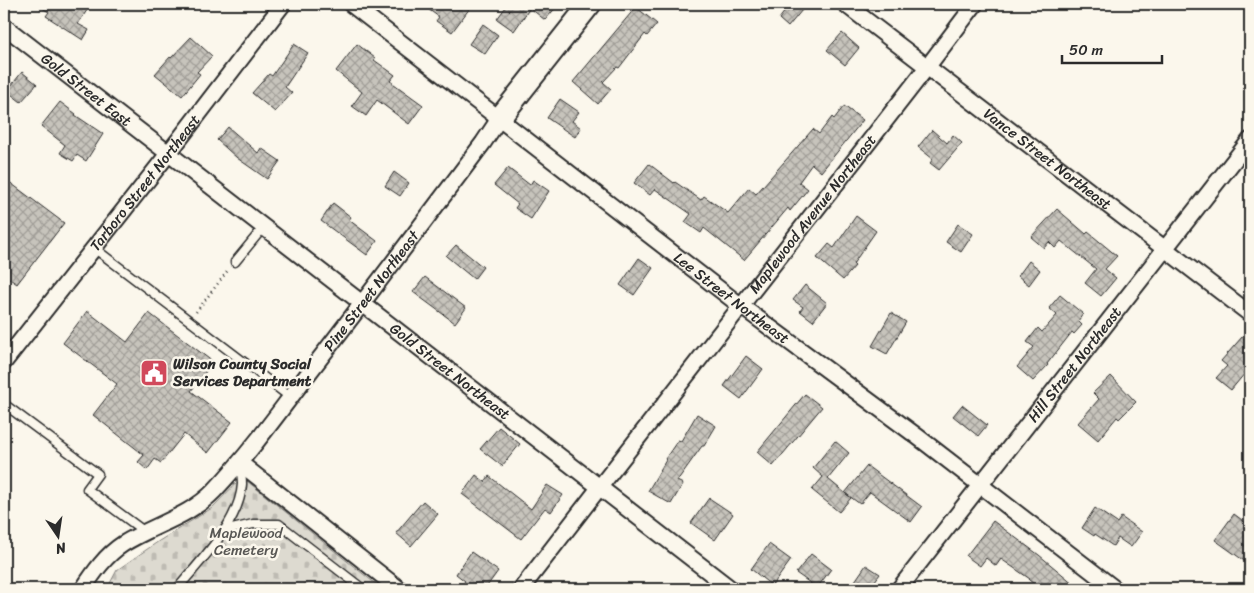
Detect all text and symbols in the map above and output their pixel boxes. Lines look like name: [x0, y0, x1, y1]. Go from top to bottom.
scale bar: [1062, 32, 1162, 64]
text: 50 m: [1069, 37, 1104, 63]
street label: Gold Street East: [35, 46, 138, 134]
street label: Vance Street Northeast: [978, 101, 1118, 217]
street label: Tarboro Street Northeast: [83, 108, 207, 257]
street label: Maplewood Avenue Northeast: [742, 128, 883, 299]
street label: Pine Street Northeast: [317, 224, 427, 357]
street label: Lee Street Northeast: [668, 245, 796, 351]
street label: Hill Street Northeast: [1021, 301, 1129, 428]
street label: Gold Street Northeast: [384, 316, 516, 427]
place label: Wilson County Social Services Department: [172, 351, 312, 394]
public building icon: Wilson County Social Services Department: [139, 358, 169, 388]
north arrow: [32, 510, 82, 560]
park label: Maplewood Cemetery: [210, 520, 284, 563]
text: N: [53, 535, 69, 562]

